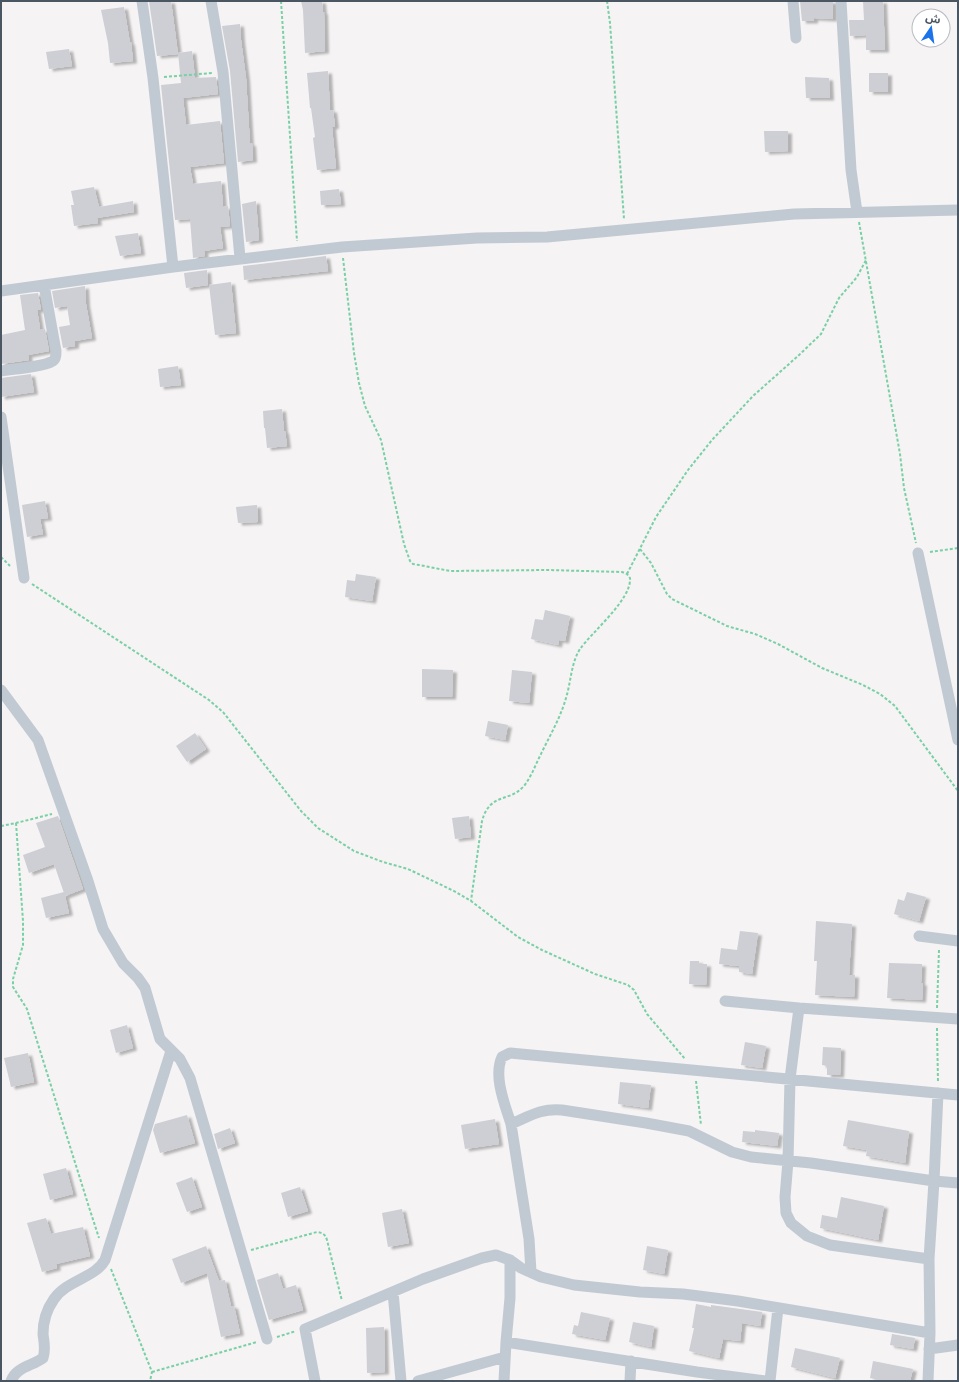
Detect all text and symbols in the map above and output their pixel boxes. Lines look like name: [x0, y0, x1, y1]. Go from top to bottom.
north arrow: [911, 8, 951, 48]
text: ش: [924, 11, 942, 27]

